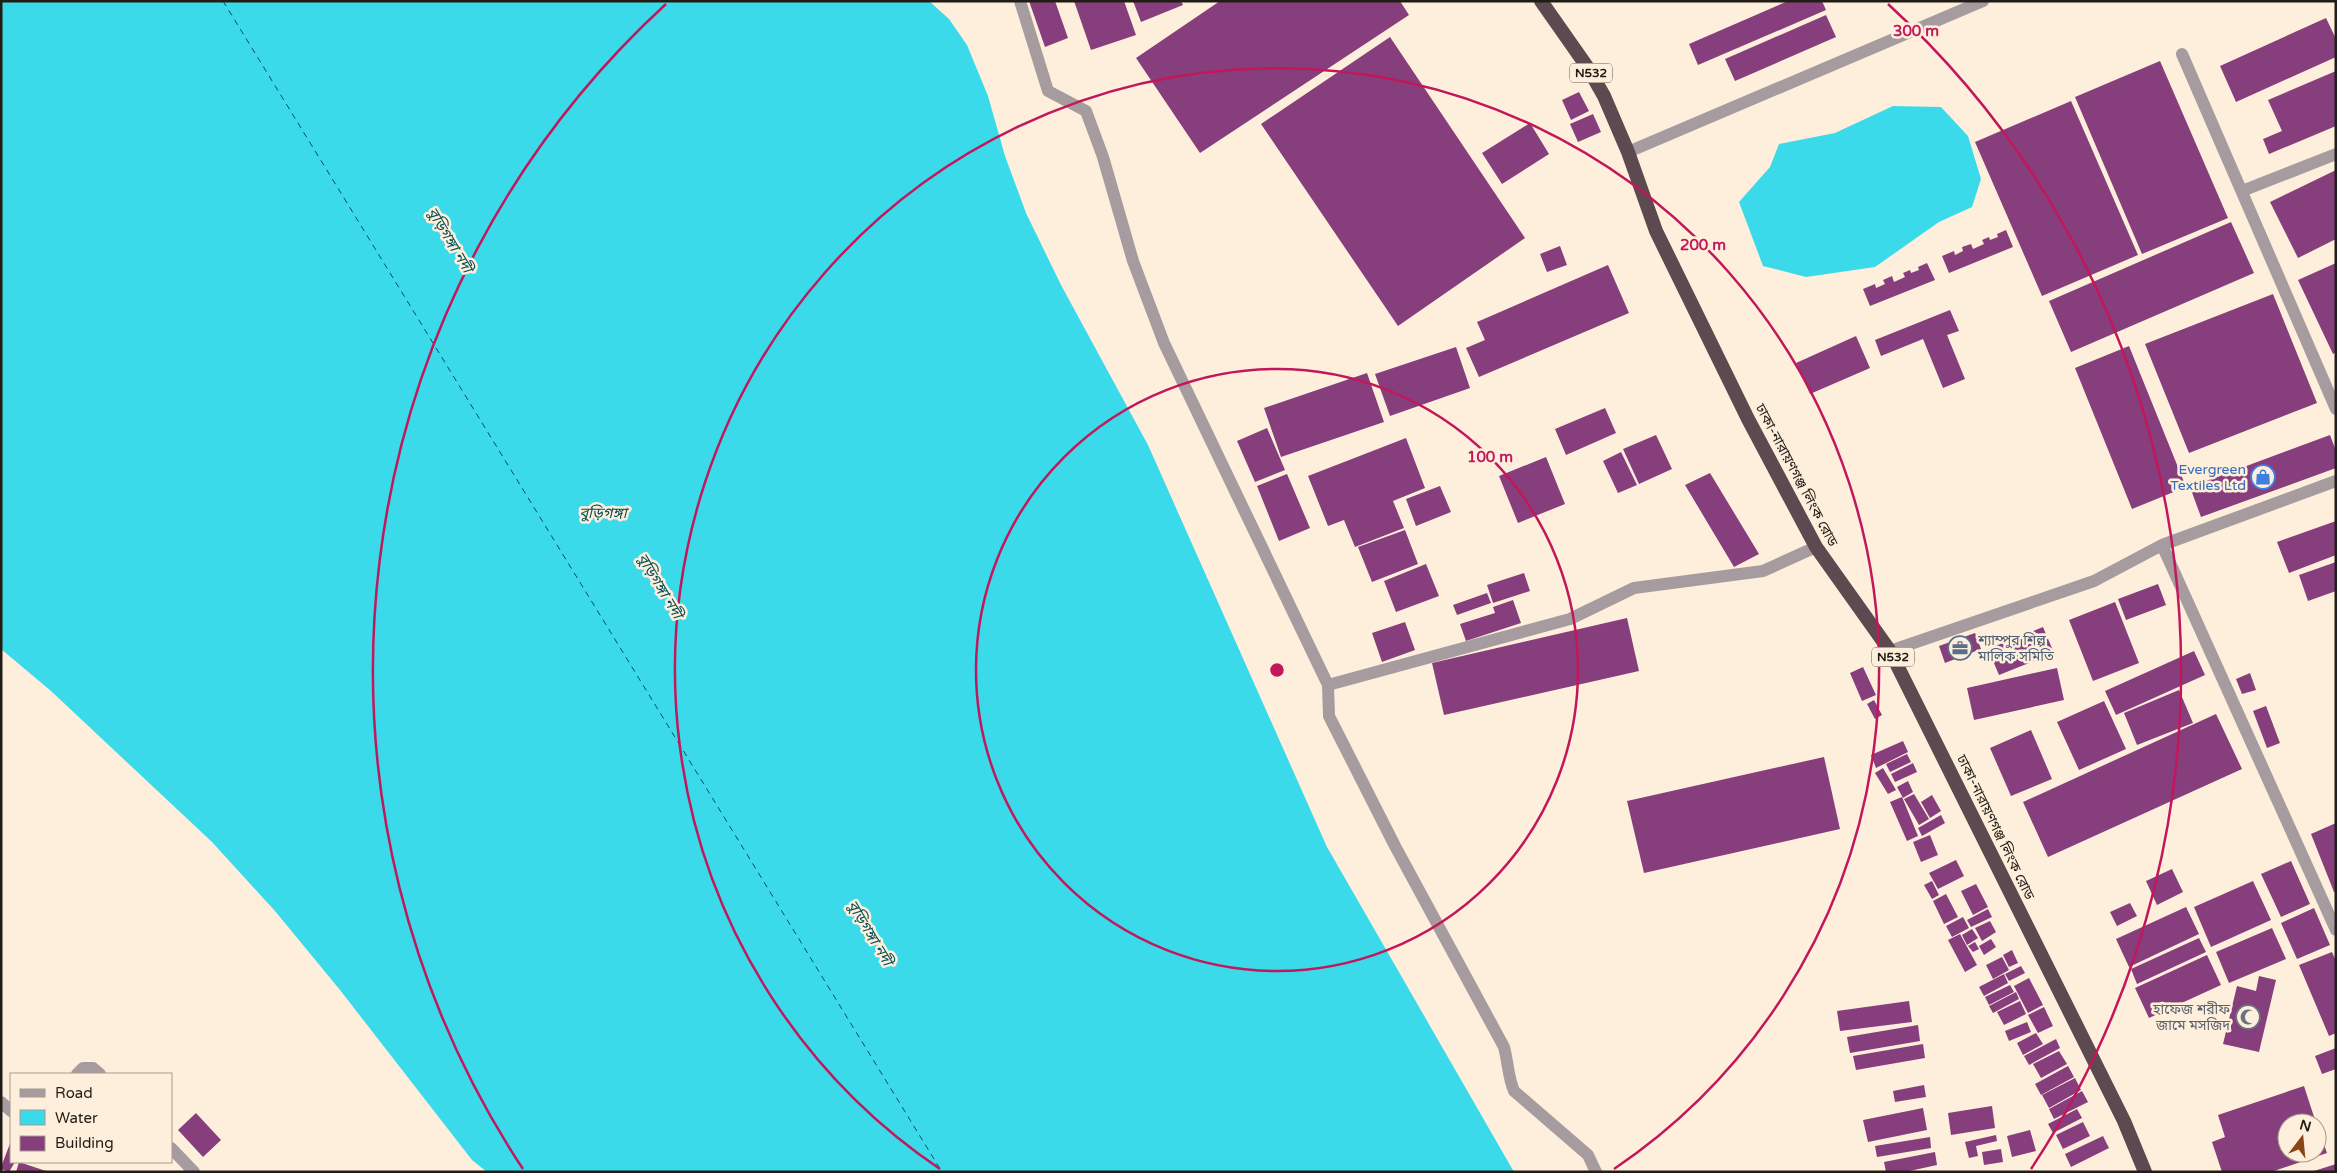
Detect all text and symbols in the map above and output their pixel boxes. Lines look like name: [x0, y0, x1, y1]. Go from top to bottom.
text: 300 m: [1893, 22, 1939, 40]
road number: N532: [1570, 64, 1612, 82]
water label: বুড়িগঙ্গা নদী: [424, 204, 478, 278]
text: 200 m: [1680, 236, 1726, 254]
street label: ঢাকা-নারায়ণগঞ্জ লিংক রোড: [1751, 400, 1842, 550]
text: 100 m: [1467, 448, 1513, 466]
place label: Evergreen Textiles Ltd: [2170, 461, 2246, 494]
shop icon: Evergreen Textiles Ltd: [2250, 464, 2276, 490]
water label: বুড়িগঙ্গা: [579, 504, 630, 522]
water label: বুড়িগঙ্গা নদী: [634, 550, 688, 624]
place label: শ্যাম্পুর শিল্প মালিক সমিতি: [1977, 632, 2055, 665]
office icon: শ্যাম্পুর শিল্প মালিক সমিতি: [1947, 635, 1973, 661]
road number: N532: [1872, 648, 1914, 666]
centre of rings: [1268, 661, 1286, 679]
street label: ঢাকা-নারায়ণগঞ্জ লিংক রোড: [1953, 751, 2039, 903]
water label: বুড়িগঙ্গা নদী: [844, 897, 898, 971]
place label: হাফেজ শরীফ জামে মসজিদ: [2152, 1001, 2230, 1034]
mosque icon: হাফেজ শরীফ জামে মসজিদ: [2235, 1004, 2261, 1030]
legend: [10, 1073, 172, 1163]
text: Road: [55, 1084, 93, 1102]
text: Water: [55, 1109, 98, 1127]
north arrow: [2277, 1113, 2327, 1163]
text: N: [2298, 1116, 2313, 1136]
text: Building: [55, 1134, 114, 1152]

